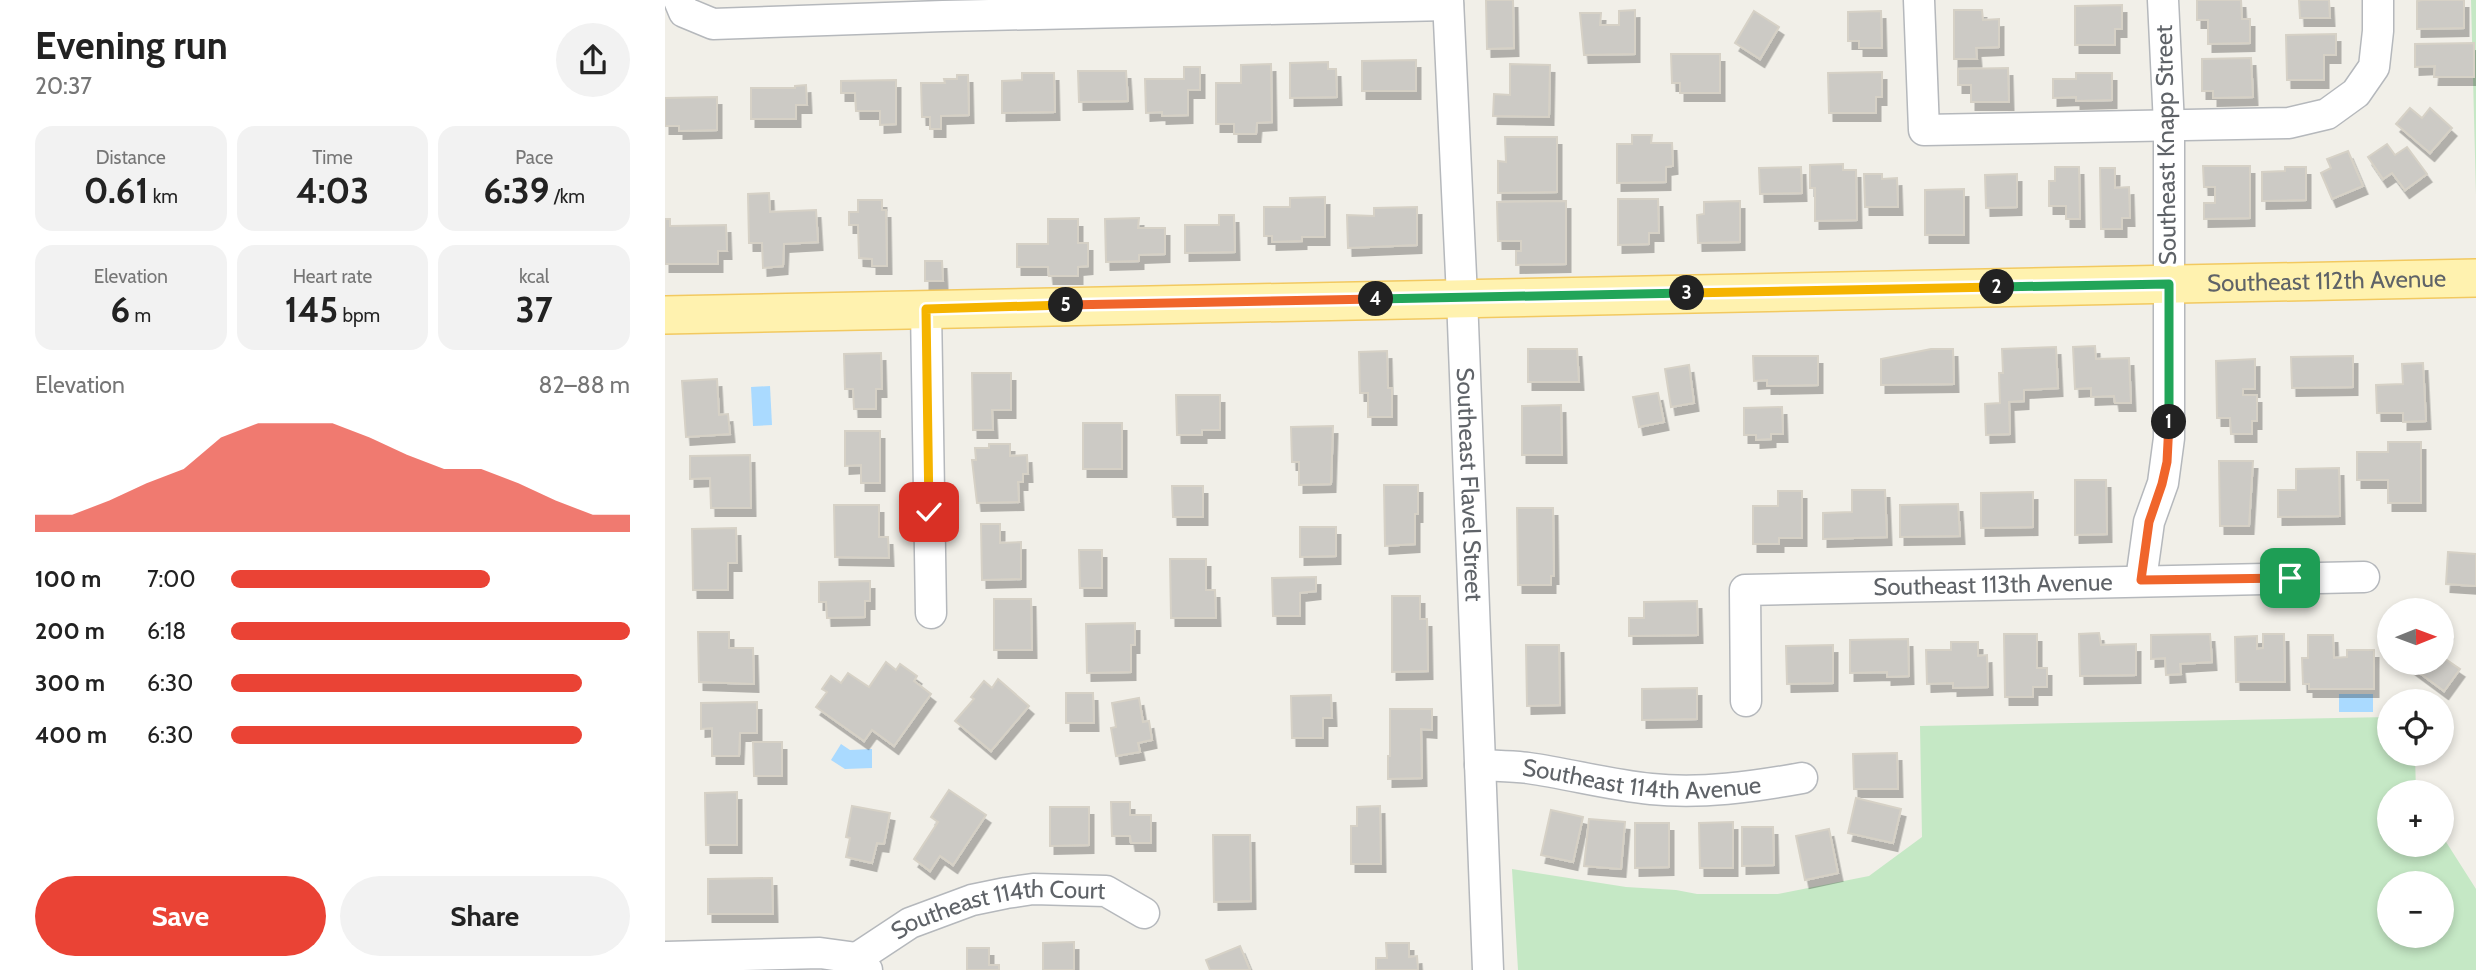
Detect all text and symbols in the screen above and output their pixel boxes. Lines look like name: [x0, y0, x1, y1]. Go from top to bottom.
text: Evening run: [35, 22, 228, 69]
button: share: [556, 23, 630, 97]
street label: Southeast Knapp Street: [2149, 25, 2182, 265]
text: 20:37: [35, 72, 92, 100]
text: Distance: [96, 146, 166, 169]
text: Time: [312, 146, 353, 169]
text: Pace: [515, 146, 553, 169]
text: 0.61: [84, 169, 148, 212]
text: 4:03: [296, 169, 369, 212]
text: 6:39: [483, 169, 549, 212]
text: km: [148, 185, 178, 208]
text: /km: [549, 185, 585, 208]
street label: Southeast 112th Avenue: [2207, 264, 2446, 297]
text: Elevation: [94, 265, 168, 288]
text: Heart rate: [293, 265, 372, 288]
text: kcal: [519, 265, 549, 288]
pin: 2: [1979, 270, 2015, 304]
text: 2: [1991, 275, 2002, 298]
pin: 3: [1669, 276, 1705, 310]
text: 3: [1681, 281, 1692, 304]
pin: 4: [1359, 282, 1393, 316]
text: 4: [1370, 287, 1381, 310]
text: 6: [111, 288, 130, 331]
text: 145: [285, 288, 338, 331]
text: 37: [516, 288, 553, 331]
pin: 5: [1049, 288, 1083, 322]
text: 5: [1060, 293, 1071, 316]
text: m: [130, 304, 151, 327]
text: bpm: [338, 304, 380, 327]
street label: Southeast Flavel Street: [1451, 367, 1489, 602]
text: Elevation: [35, 371, 125, 399]
text: 82–88 m: [539, 371, 630, 399]
pin: 1: [2151, 404, 2187, 440]
text: 1: [2165, 410, 2172, 433]
pin: [899, 482, 959, 542]
icon: check: [910, 493, 948, 531]
pin: [2260, 548, 2320, 608]
icon: arrive: [2271, 559, 2309, 597]
text: 100 m: [35, 565, 101, 593]
text: 7:00: [147, 565, 195, 593]
street label: Southeast 113th Avenue: [1873, 567, 2113, 601]
north arrow: [2377, 598, 2453, 676]
map controls: [2377, 598, 2454, 948]
text: 200 m: [35, 617, 105, 645]
text: 6:18: [147, 617, 186, 645]
text: 300 m: [35, 669, 105, 697]
text: 6:30: [147, 669, 193, 697]
button: locate: [2377, 689, 2454, 766]
text: 400 m: [35, 721, 107, 749]
text: 6:30: [147, 721, 193, 749]
street label: Southeast 114th Avenue: [1521, 752, 1763, 805]
button: +: [2377, 780, 2454, 857]
button: −: [2377, 871, 2454, 948]
street label: Southeast 114th Court: [885, 874, 1106, 945]
button: Save: [35, 876, 326, 956]
button: Share: [340, 876, 630, 956]

